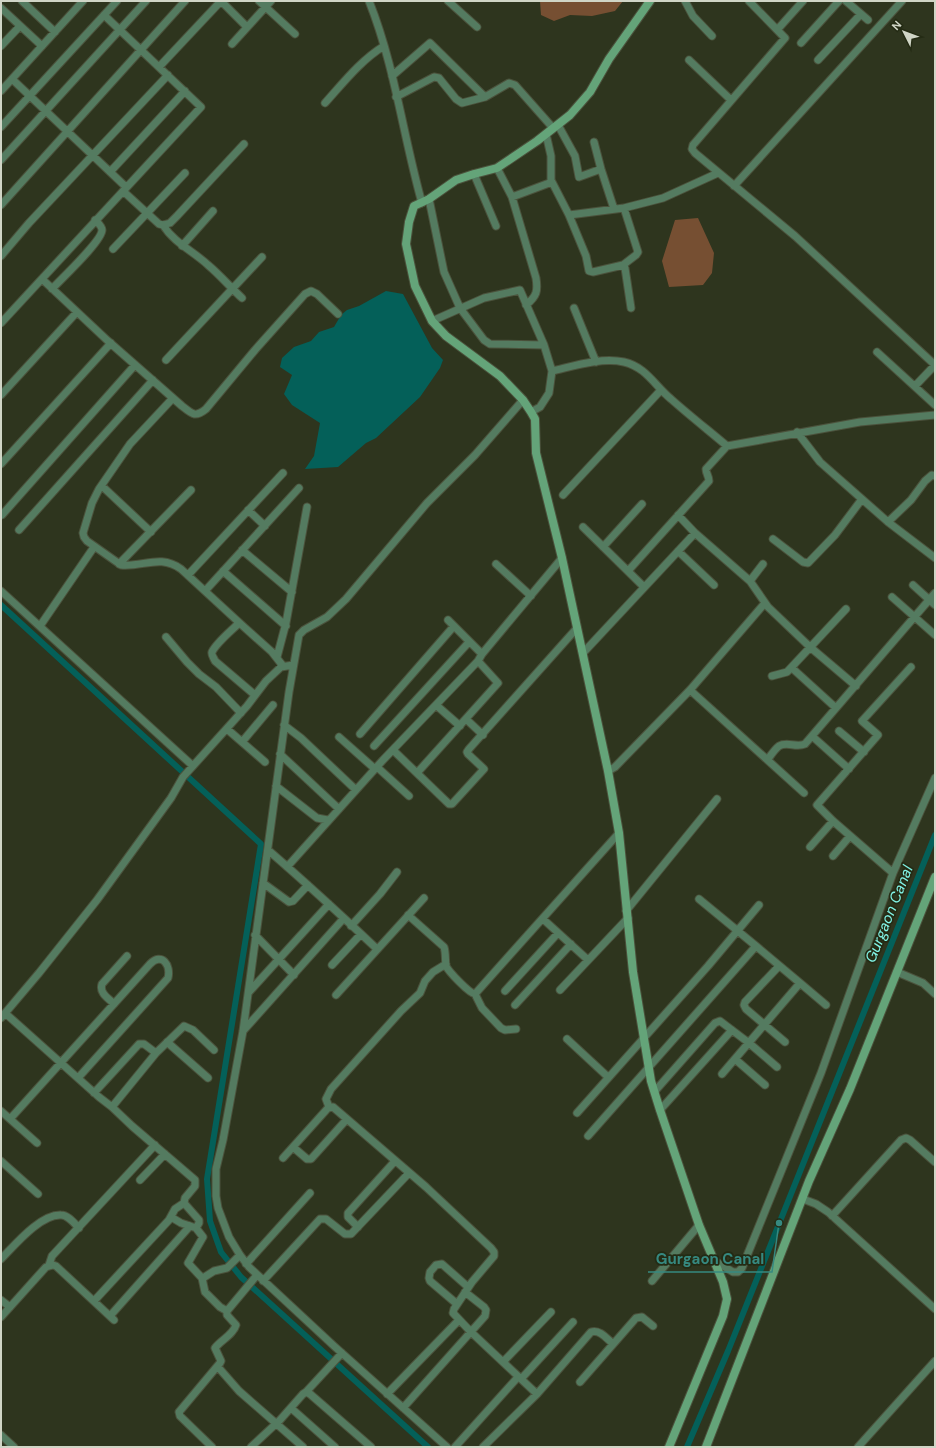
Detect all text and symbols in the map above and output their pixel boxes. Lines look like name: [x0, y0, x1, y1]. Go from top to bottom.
north arrow: [884, 12, 924, 52]
text: N: [889, 18, 904, 33]
water label: Gurgaon Canal: [860, 862, 918, 966]
callout: Gurgaon Canal: [648, 1245, 772, 1272]
text: Gurgaon Canal: [656, 1249, 764, 1269]

